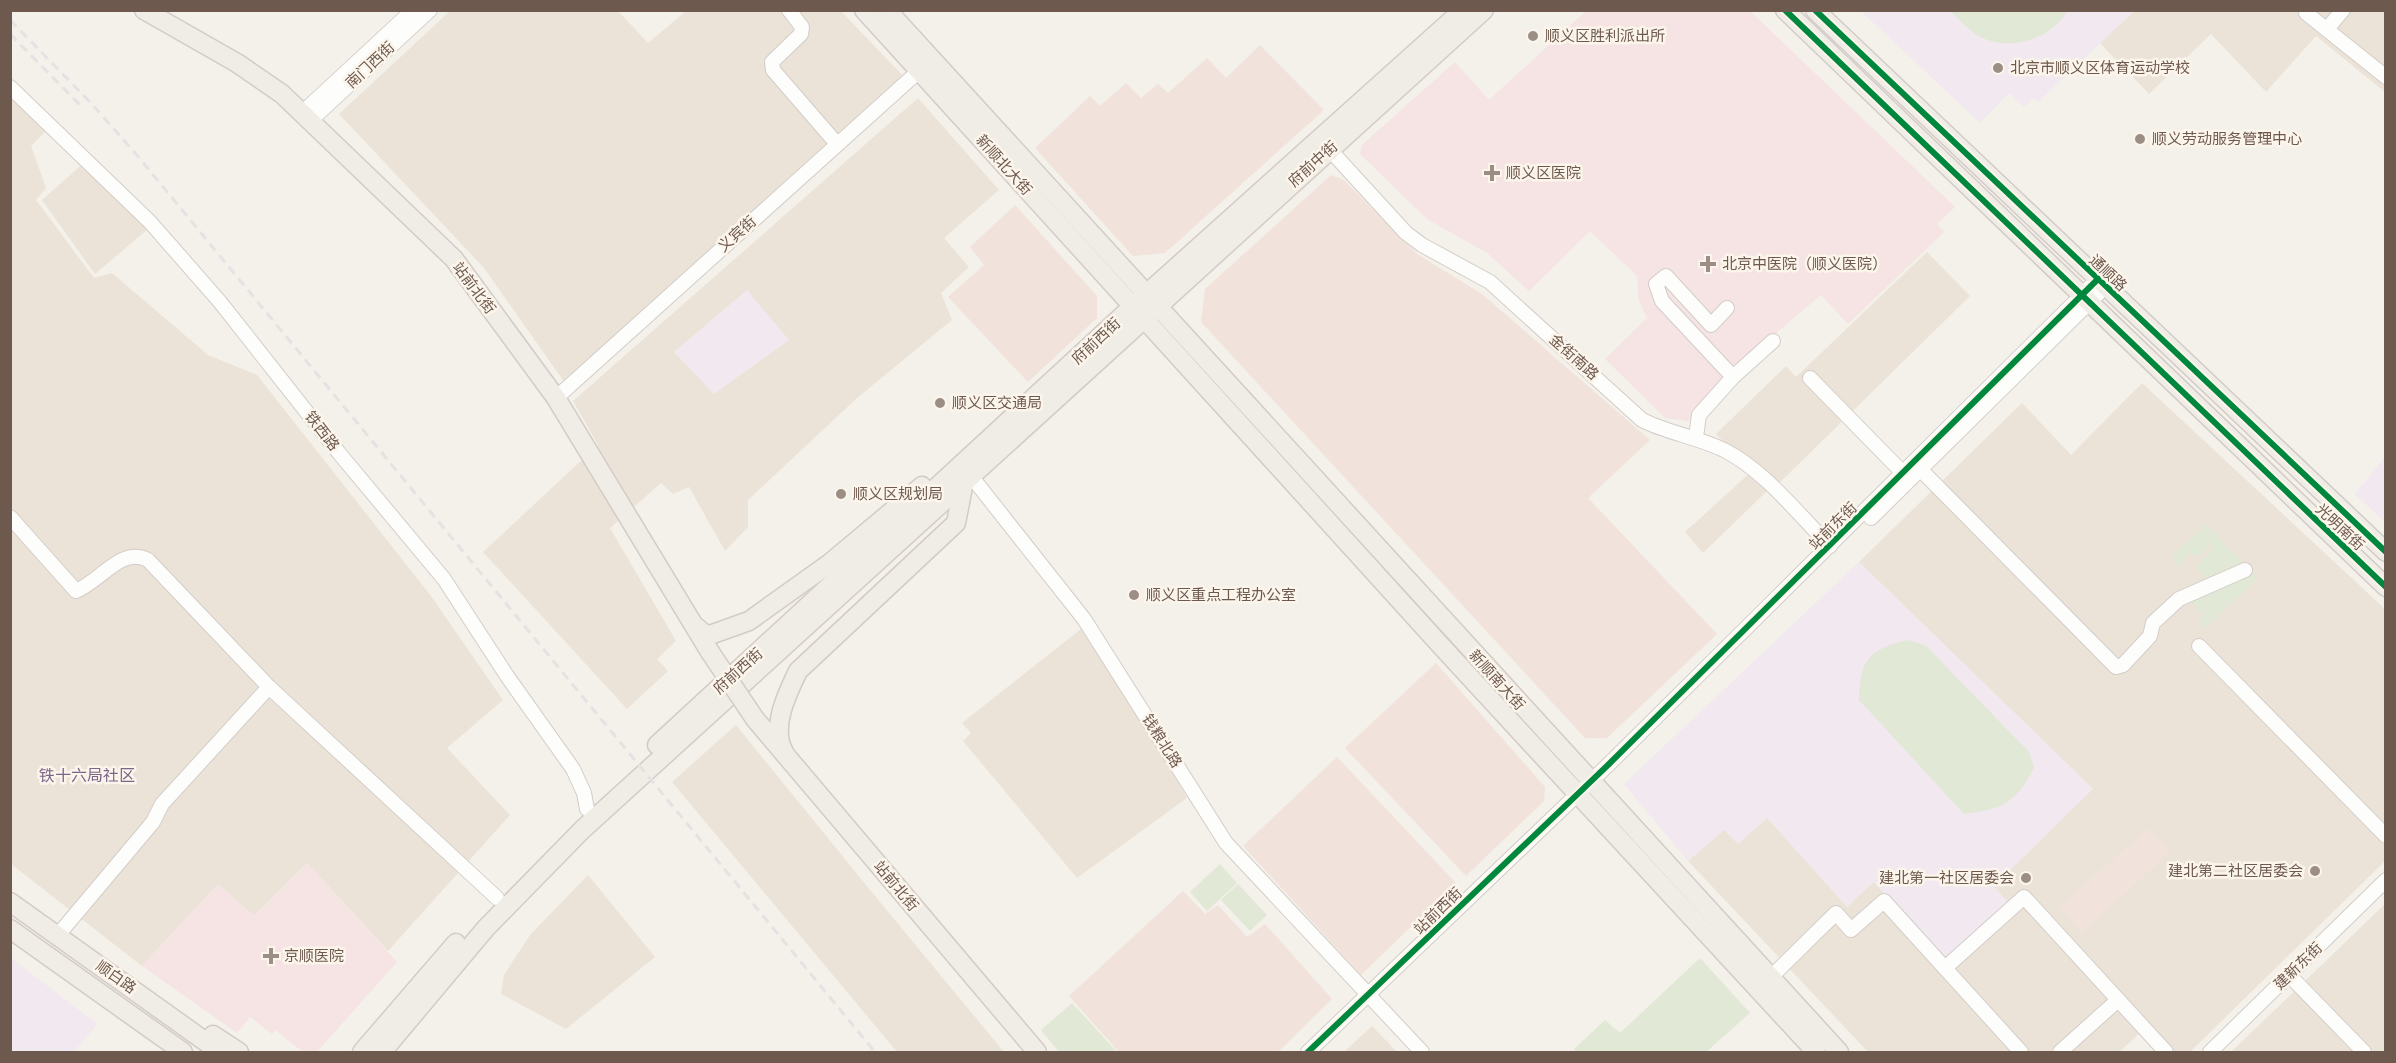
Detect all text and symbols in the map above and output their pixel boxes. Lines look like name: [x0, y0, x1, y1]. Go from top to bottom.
place label: 顺义区胜利派出所: [1545, 27, 1665, 45]
marker: 顺义区胜利派出所: [1526, 29, 1540, 43]
street label: 南门西街: [342, 38, 398, 92]
place label: 北京市顺义区体育运动学校: [2010, 59, 2190, 77]
marker: 北京市顺义区体育运动学校: [1991, 61, 2005, 75]
place label: 顺义劳动服务管理中心: [2152, 130, 2302, 148]
street label: 新顺北大街: [972, 131, 1036, 199]
marker: 顺义劳动服务管理中心: [2133, 132, 2147, 146]
street label: 府前中街: [1285, 137, 1341, 191]
marker: 顺义区医院: [1483, 164, 1501, 182]
place label: 顺义区医院: [1506, 164, 1581, 182]
street label: 义宾街: [714, 212, 760, 256]
street label: 通顺路: [2085, 251, 2131, 295]
marker: 北京中医院（顺义医院）: [1699, 255, 1717, 273]
place label: 北京中医院（顺义医院）: [1722, 255, 1887, 273]
street label: 站前北街: [449, 259, 499, 317]
street label: 府前西街: [1068, 314, 1124, 368]
street label: 金街南路: [1546, 330, 1602, 384]
place label: 顺义区交通局: [952, 394, 1042, 412]
marker: 顺义区交通局: [933, 396, 947, 410]
street label: 铁西路: [301, 408, 343, 454]
place label: 顺义区规划局: [853, 485, 943, 503]
marker: 顺义区规划局: [834, 487, 848, 501]
street label: 站前东街: [1805, 498, 1861, 554]
street label: 光明南街: [2312, 500, 2368, 554]
place label: 顺义区重点工程办公室: [1146, 586, 1296, 604]
marker: 顺义区重点工程办公室: [1127, 588, 1141, 602]
street label: 府前西街: [710, 644, 766, 698]
street label: 新顺南大街: [1465, 646, 1529, 714]
street label: 钱粮北路: [1138, 711, 1186, 771]
district label: 铁十六局社区: [39, 766, 135, 785]
street label: 站前北街: [870, 857, 922, 915]
place label: 建北第二社区居委会: [2168, 862, 2303, 880]
marker: 建北第二社区居委会: [2308, 864, 2322, 878]
place label: 建北第一社区居委会: [1879, 869, 2014, 887]
marker: 建北第一社区居委会: [2019, 871, 2033, 885]
street label: 站前西街: [1410, 884, 1466, 938]
street label: 建新东街: [2270, 939, 2326, 993]
marker: 京顺医院: [262, 947, 280, 965]
place label: 京顺医院: [284, 947, 344, 965]
street label: 顺白路: [92, 957, 140, 997]

